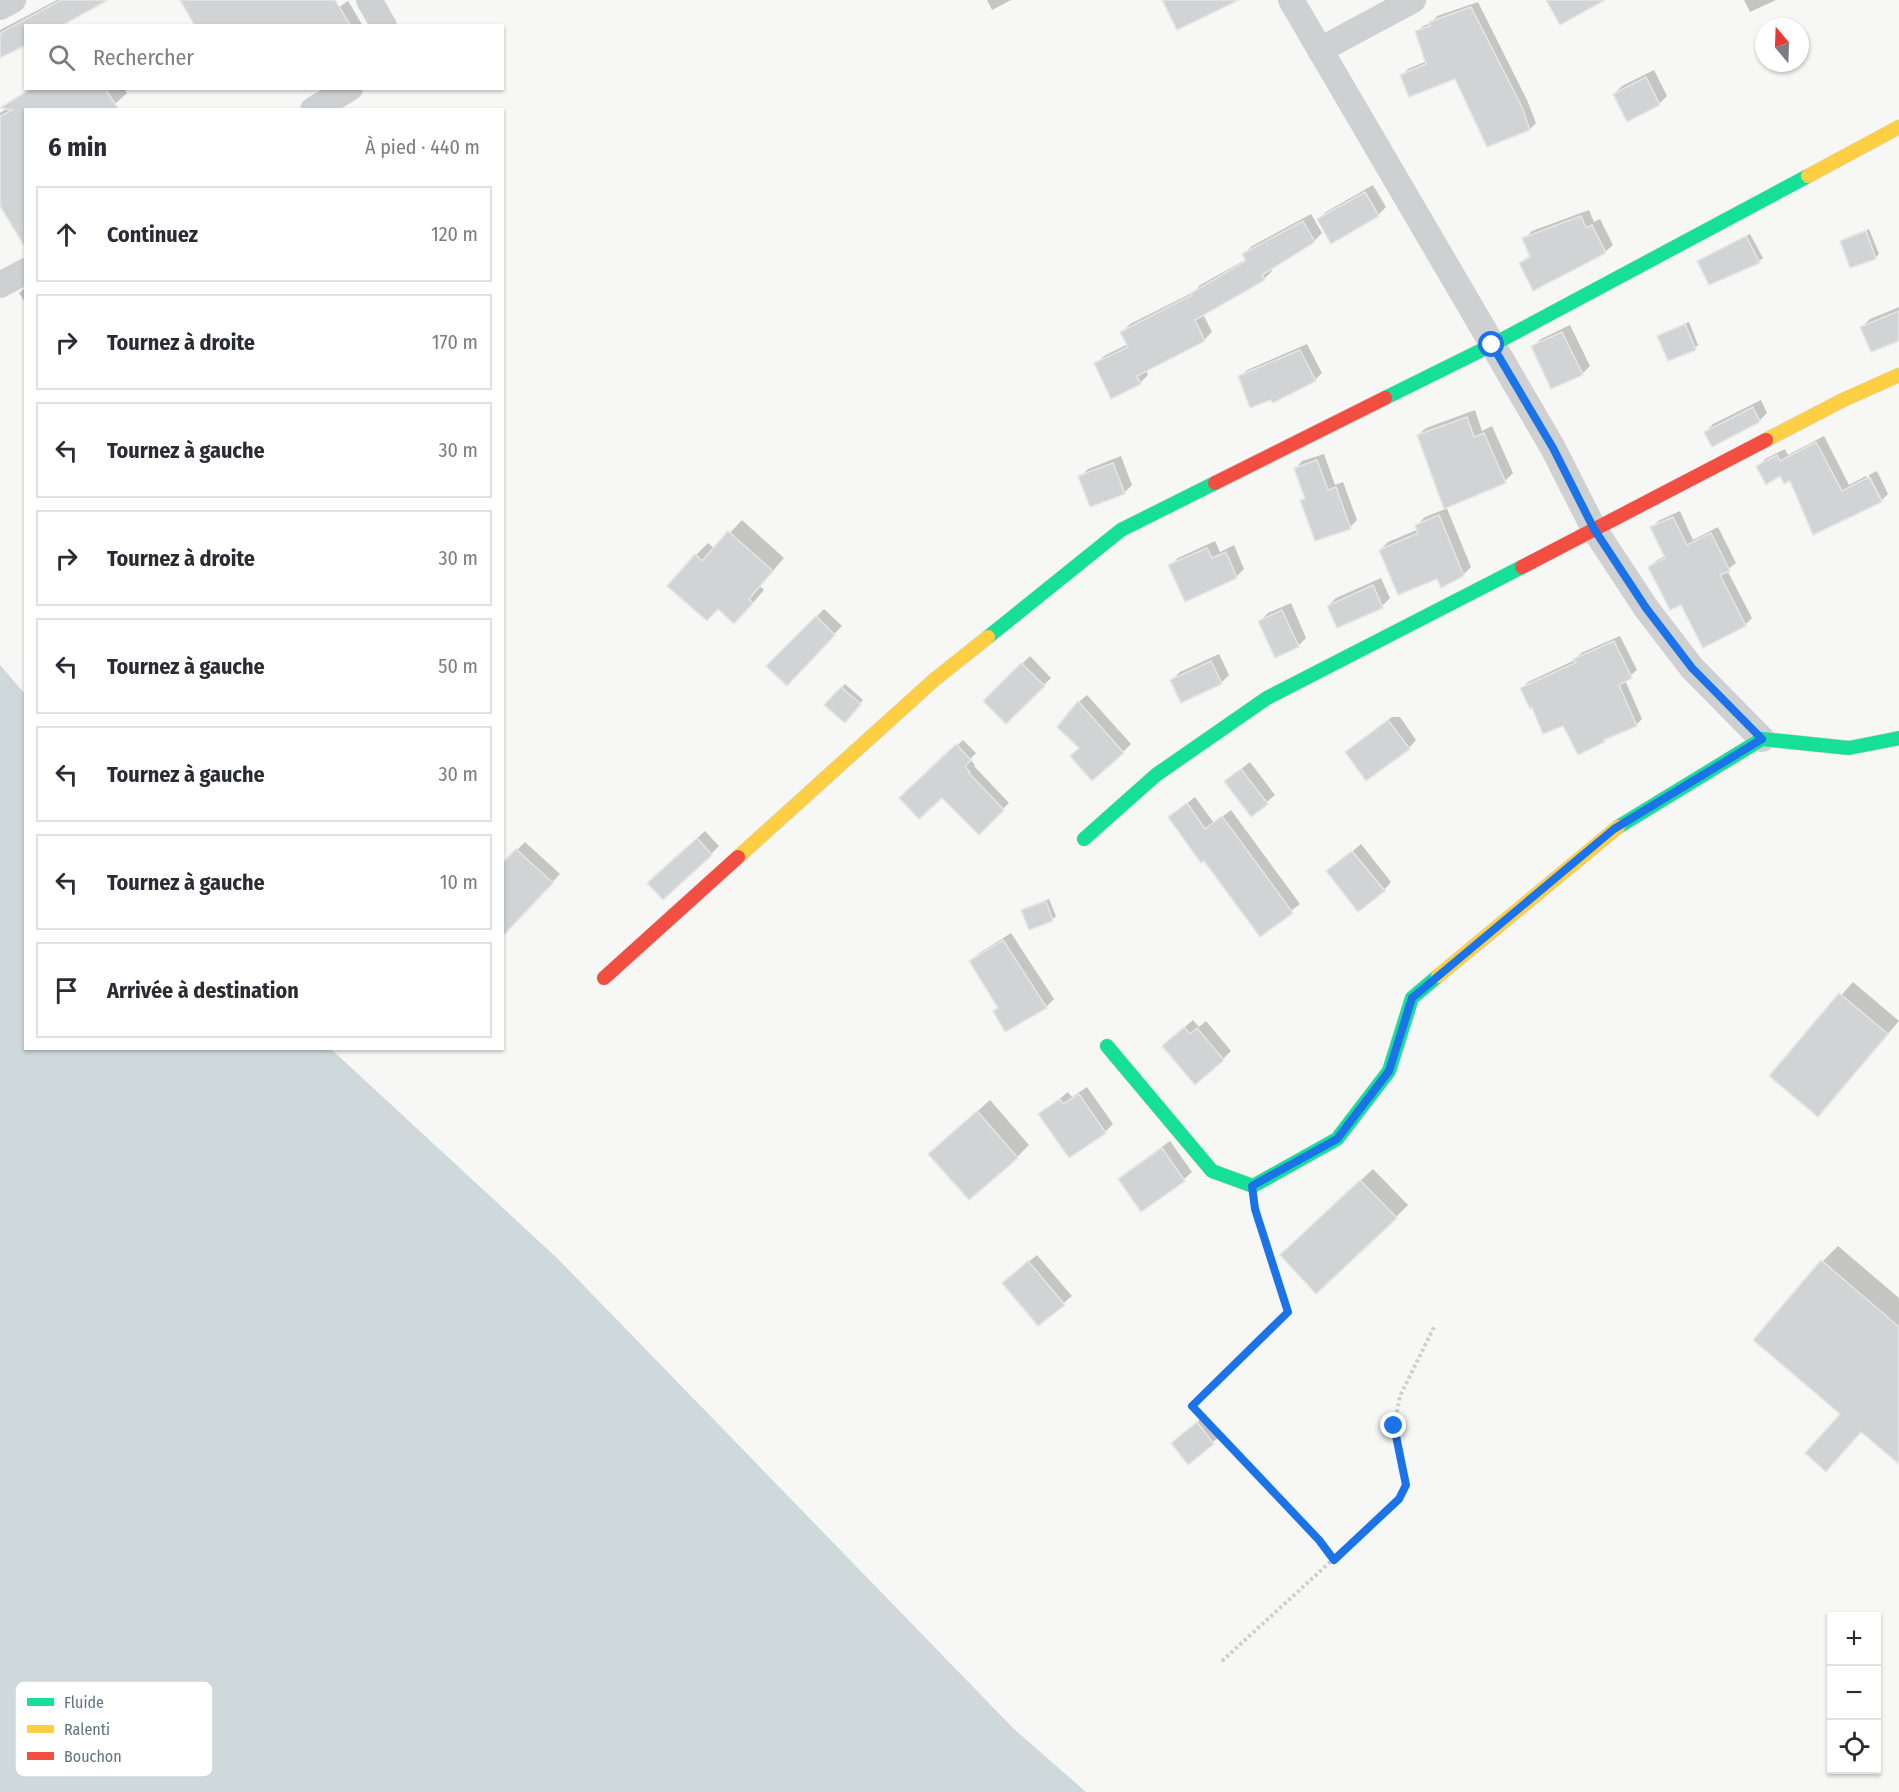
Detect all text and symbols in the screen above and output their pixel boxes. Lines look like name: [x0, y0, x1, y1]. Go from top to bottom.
north arrow: [1755, 18, 1809, 72]
search box: [24, 24, 504, 90]
icon: search: [45, 41, 78, 74]
text: Rechercher: [93, 44, 194, 71]
text: 6 min: [48, 132, 107, 163]
text: À pied · 440 m: [365, 135, 480, 159]
icon: ahead: [50, 218, 83, 251]
text: Continuez: [107, 221, 198, 248]
text: 120 m: [431, 222, 478, 246]
icon: right: [50, 326, 83, 359]
text: Tournez à droite: [107, 329, 255, 356]
text: 170 m: [432, 330, 478, 354]
route start: [1478, 331, 1504, 357]
icon: left: [50, 434, 83, 467]
text: Tournez à gauche: [107, 437, 265, 464]
text: 30 m: [438, 438, 478, 462]
icon: right: [50, 542, 83, 575]
text: Tournez à droite: [107, 545, 255, 572]
text: 30 m: [438, 546, 478, 570]
icon: left: [50, 650, 83, 683]
text: Tournez à gauche: [107, 653, 265, 680]
text: 50 m: [438, 654, 478, 678]
icon: left: [50, 758, 83, 791]
text: Tournez à gauche: [107, 761, 265, 788]
text: 30 m: [438, 762, 478, 786]
icon: left: [50, 866, 83, 899]
text: Tournez à gauche: [107, 869, 265, 896]
text: 10 m: [440, 870, 478, 894]
icon: arrive: [50, 974, 83, 1007]
text: Arrivée à destination: [107, 977, 299, 1004]
route end: [1380, 1412, 1406, 1438]
map controls: [1827, 1612, 1881, 1774]
button: +: [1827, 1612, 1881, 1666]
button: −: [1827, 1666, 1881, 1720]
legend: [15, 1681, 213, 1777]
text: Fluide: [64, 1693, 104, 1712]
text: Ralenti: [64, 1720, 110, 1739]
button: locate: [1827, 1720, 1881, 1774]
text: Bouchon: [64, 1747, 122, 1766]

